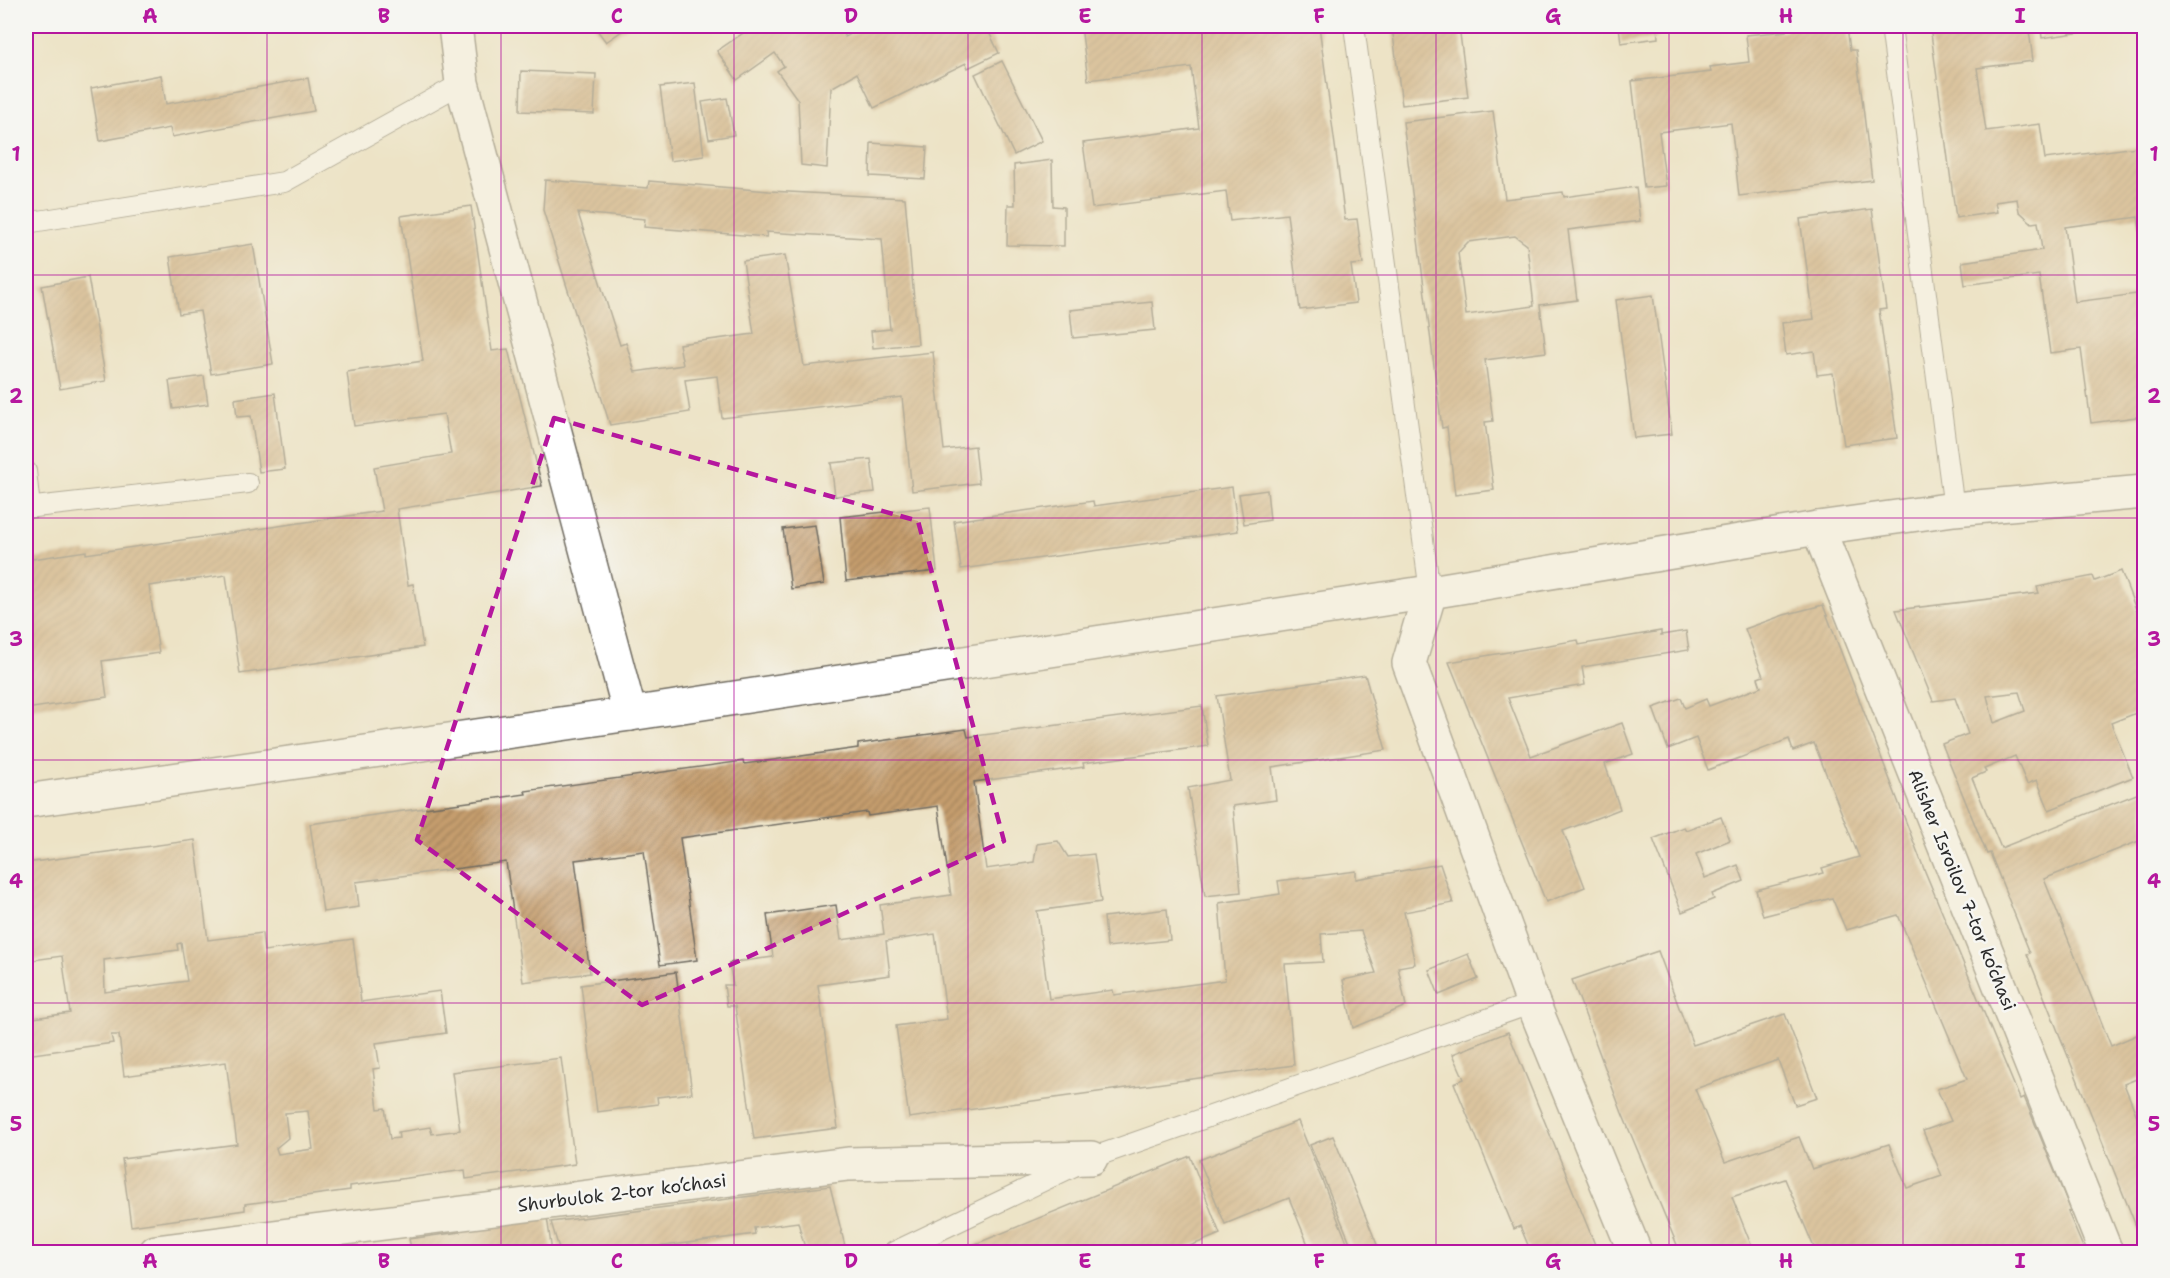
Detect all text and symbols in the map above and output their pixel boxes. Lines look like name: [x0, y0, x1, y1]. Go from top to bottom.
text: A: [142, 3, 158, 29]
text: B: [378, 3, 390, 29]
text: C: [611, 3, 623, 29]
text: D: [844, 3, 858, 29]
text: E: [1078, 3, 1092, 29]
text: F: [1313, 3, 1325, 29]
text: G: [1545, 3, 1561, 29]
text: H: [1779, 3, 1793, 29]
text: I: [2014, 3, 2026, 29]
text: 1: [11, 141, 21, 167]
text: 1: [2149, 141, 2159, 167]
text: 2: [9, 383, 23, 409]
text: 2: [2147, 383, 2161, 409]
text: 3: [9, 626, 23, 652]
text: 3: [2147, 626, 2161, 652]
street label: Alisher Isroilov 7-tor ko‘chasi: [1902, 766, 2022, 1014]
text: 4: [9, 868, 23, 894]
text: 4: [2147, 868, 2161, 894]
text: 5: [10, 1111, 22, 1137]
text: 5: [2148, 1111, 2160, 1137]
street label: Shurbulok 2-tor ko‘chasi: [516, 1168, 728, 1218]
text: A: [142, 1248, 158, 1274]
text: B: [378, 1248, 390, 1274]
text: C: [611, 1248, 623, 1274]
text: D: [844, 1248, 858, 1274]
text: E: [1078, 1248, 1092, 1274]
text: F: [1313, 1248, 1325, 1274]
text: G: [1545, 1248, 1561, 1274]
text: H: [1779, 1248, 1793, 1274]
text: I: [2014, 1248, 2026, 1274]

